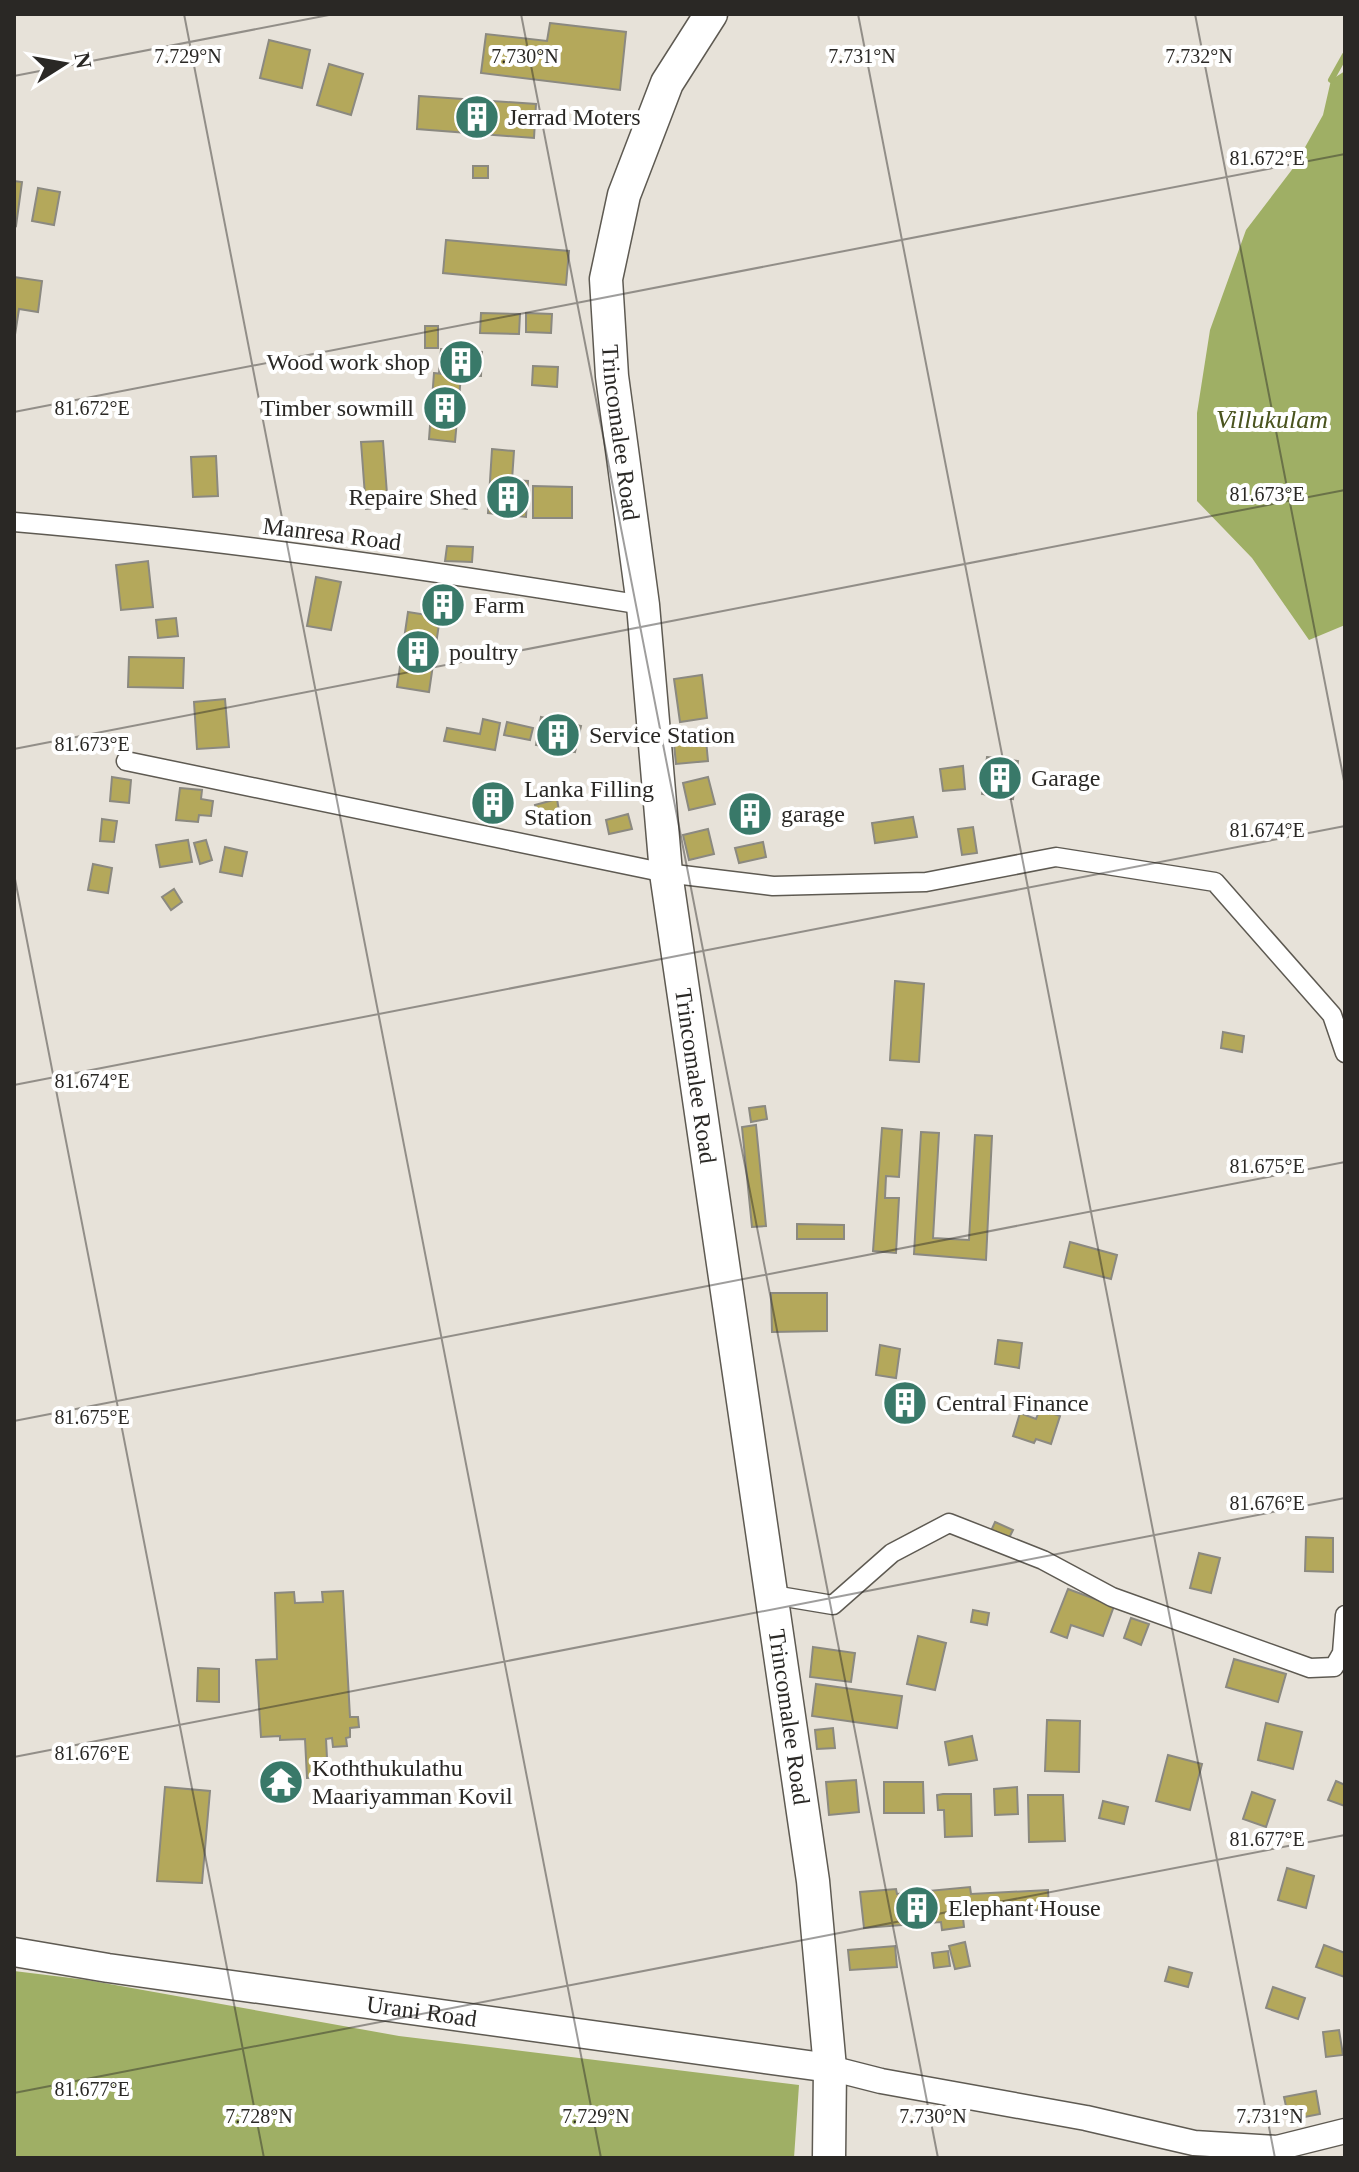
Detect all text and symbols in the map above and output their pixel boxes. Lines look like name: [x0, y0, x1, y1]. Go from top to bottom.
north arrow: [24, 24, 104, 104]
text: 7.729°N: [154, 45, 222, 67]
text: 7.730°N: [491, 45, 559, 67]
text: 7.731°N: [828, 45, 896, 67]
text: 7.732°N: [1165, 45, 1233, 67]
text: N: [69, 50, 97, 71]
building icon: Jerrad Moters: [453, 93, 501, 141]
place label: Jerrad Moters: [508, 104, 641, 130]
text: 81.672°E: [1229, 147, 1305, 169]
building icon: Wood work shop: [437, 338, 485, 386]
street label: Trincomalee Road: [597, 344, 644, 522]
place label: Wood work shop: [267, 349, 430, 375]
building icon: Timber sowmill: [421, 384, 469, 432]
place label: Timber sowmill: [261, 395, 414, 421]
text: 81.672°E: [54, 397, 130, 419]
water label: Villukulam: [1216, 405, 1328, 434]
building icon: Repaire Shed: [484, 473, 532, 521]
text: 81.673°E: [1229, 483, 1305, 505]
place label: Repaire Shed: [348, 484, 477, 510]
street label: Manresa Road: [261, 513, 403, 555]
building icon: Farm: [419, 581, 467, 629]
place label: Farm: [474, 592, 525, 618]
building icon: poultry: [394, 628, 442, 676]
place label: poultry: [449, 639, 518, 665]
building icon: Service Station: [534, 711, 582, 759]
place label: Service Station: [589, 722, 735, 748]
text: 81.673°E: [54, 733, 130, 755]
building icon: Garage: [976, 754, 1024, 802]
place label: Garage: [1031, 765, 1100, 791]
place label: Lanka Filling Station: [524, 776, 654, 830]
building icon: Lanka Filling Station: [469, 779, 517, 827]
building icon: garage: [726, 790, 774, 838]
place label: garage: [781, 801, 845, 827]
text: 81.674°E: [1229, 819, 1305, 841]
street label: Trincomalee Road: [670, 986, 721, 1165]
text: 81.674°E: [54, 1070, 130, 1092]
text: 81.675°E: [1229, 1155, 1305, 1177]
building icon: Central Finance: [881, 1379, 929, 1427]
place label: Central Finance: [936, 1390, 1089, 1416]
text: 81.675°E: [54, 1406, 130, 1428]
text: 81.676°E: [1229, 1492, 1305, 1514]
street label: Trincomalee Road: [763, 1628, 815, 1807]
text: 81.676°E: [54, 1742, 130, 1764]
place label: Koththukulathu Maariyamman Kovil: [312, 1755, 513, 1809]
temple icon: Koththukulathu Maariyamman Kovil: [257, 1758, 305, 1806]
text: 81.677°E: [1229, 1828, 1305, 1850]
building icon: Elephant House: [893, 1884, 941, 1932]
place label: Elephant House: [948, 1895, 1101, 1921]
street label: Urani Road: [365, 1991, 479, 2032]
text: 81.677°E: [54, 2078, 130, 2100]
text: 7.728°N: [225, 2105, 293, 2127]
text: 7.729°N: [562, 2105, 630, 2127]
text: 7.730°N: [899, 2105, 967, 2127]
text: 7.731°N: [1236, 2105, 1304, 2127]

